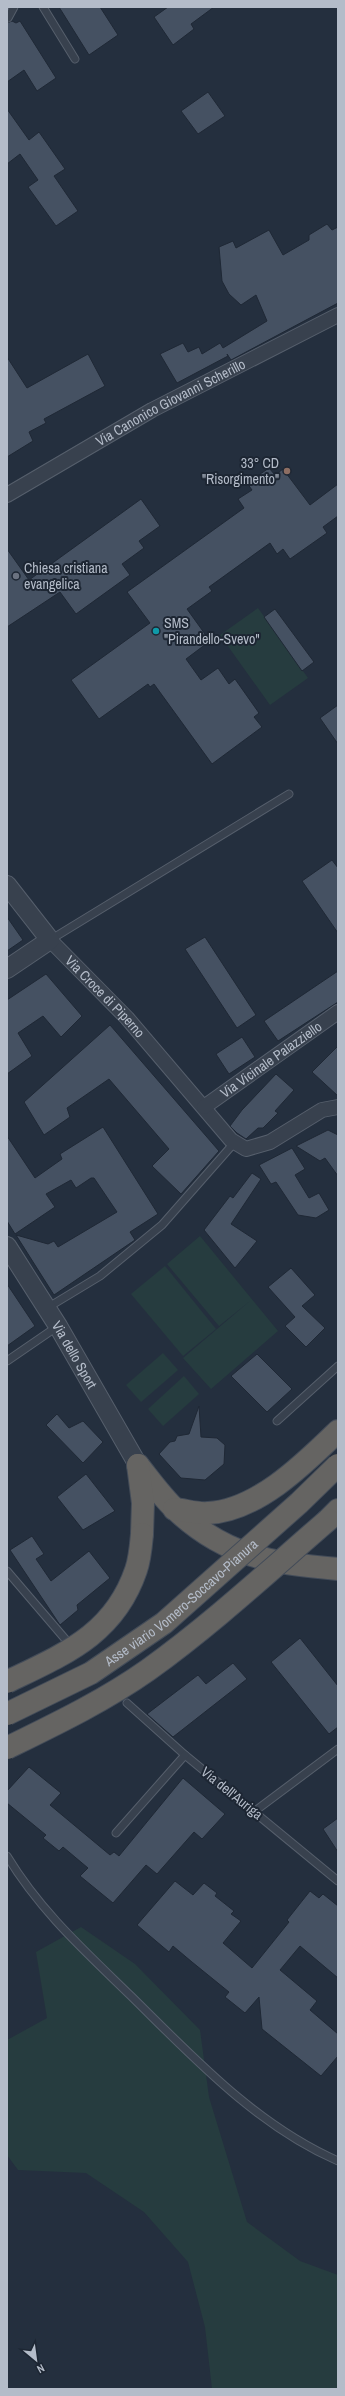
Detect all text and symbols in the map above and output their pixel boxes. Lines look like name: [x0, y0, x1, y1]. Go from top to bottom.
street label: Via Canonico Giovanni Scherillo: [92, 355, 248, 450]
place label: 33° CD "Risorgimento": [202, 454, 279, 488]
marker: 33° CD "Risorgimento": [282, 466, 292, 476]
place label: Chiesa cristiana evangelica: [24, 559, 108, 593]
marker: Chiesa cristiana evangelica: [11, 571, 21, 581]
place label: SMS "Pirandello-Svevo": [164, 614, 260, 648]
marker: SMS "Pirandello-Svevo": [151, 626, 161, 636]
street label: Via Croce di Piperno: [61, 952, 149, 1041]
street label: Via Vicinale Palazziello: [217, 1017, 325, 1102]
street label: Via dello Sport: [48, 1317, 101, 1392]
street label: Asse viario Vomero-Soccavo-Pianura: [100, 1535, 262, 1671]
street label: Via dell'Auriga: [198, 1763, 267, 1824]
north arrow: [16, 2340, 56, 2380]
text: N: [35, 2361, 47, 2376]

